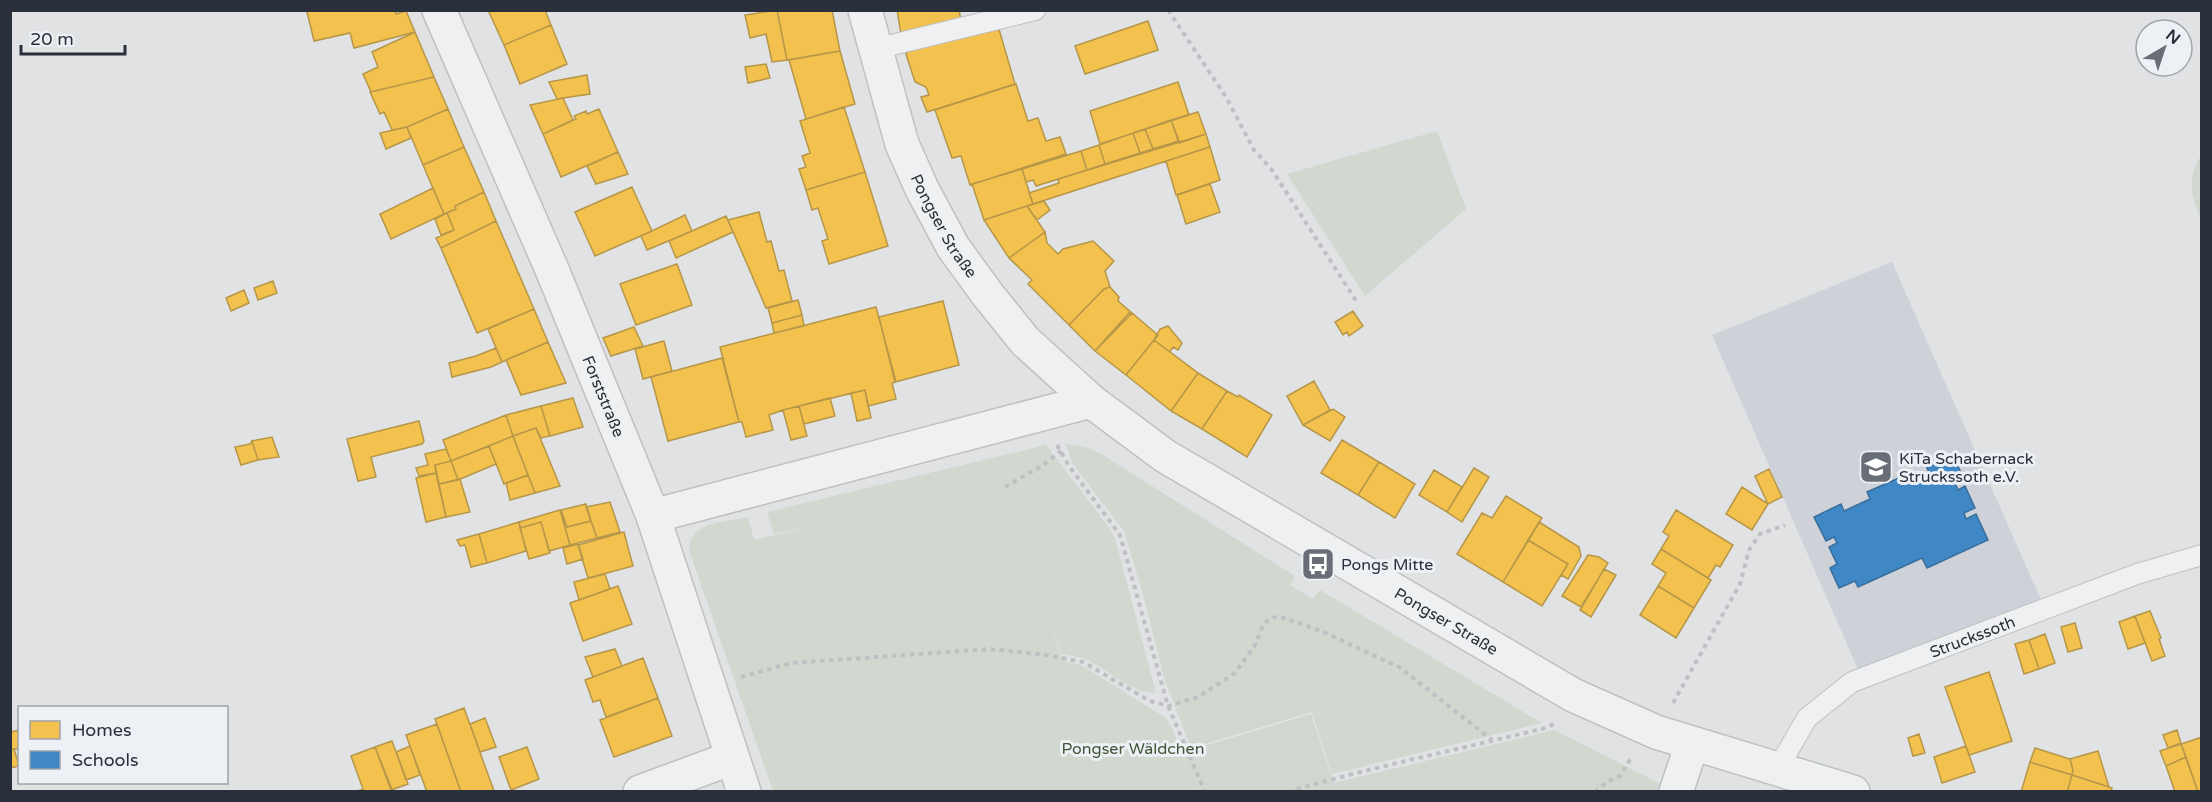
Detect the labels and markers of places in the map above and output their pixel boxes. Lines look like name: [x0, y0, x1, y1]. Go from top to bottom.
school or university icon: KiTa Schabernack Struckssoth e.V.: [1858, 449, 1894, 485]
place label: KiTa Schabernack Struckssoth e.V.: [1899, 449, 2034, 487]
bus stop icon: Pongs Mitte: [1300, 546, 1336, 582]
place label: Pongs Mitte: [1341, 555, 1433, 575]

